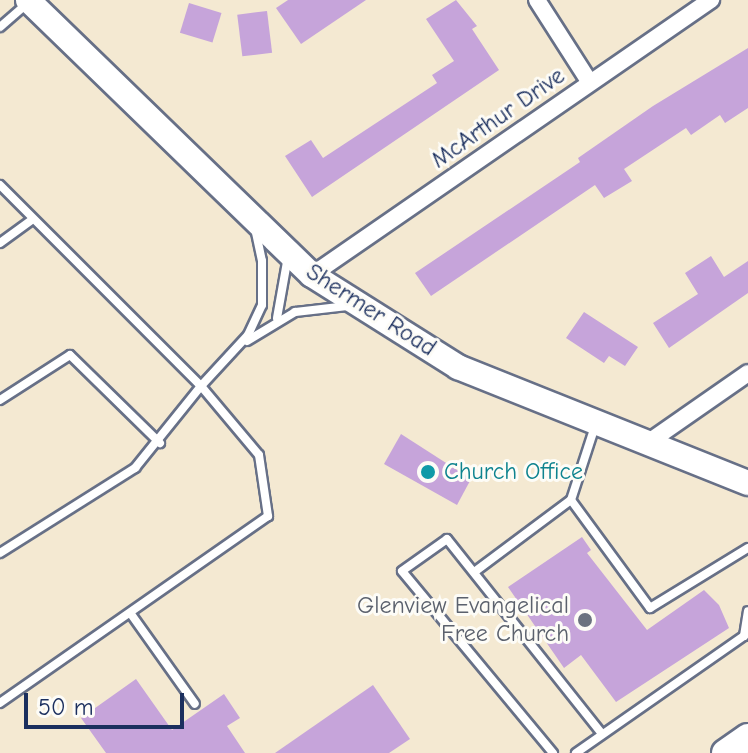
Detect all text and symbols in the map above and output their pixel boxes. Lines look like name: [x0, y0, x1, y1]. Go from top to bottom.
street label: McArthur Drive: [426, 61, 570, 175]
street label: Shermer Road: [301, 257, 441, 363]
place label: Church Office: [444, 458, 583, 486]
marker: Church Office: [419, 463, 437, 481]
place label: Glenview Evangelical Free Church: [357, 592, 569, 648]
marker: Glenview Evangelical Free Church: [576, 611, 594, 629]
scale bar: [28, 677, 188, 727]
text: 50 m: [38, 693, 94, 721]

